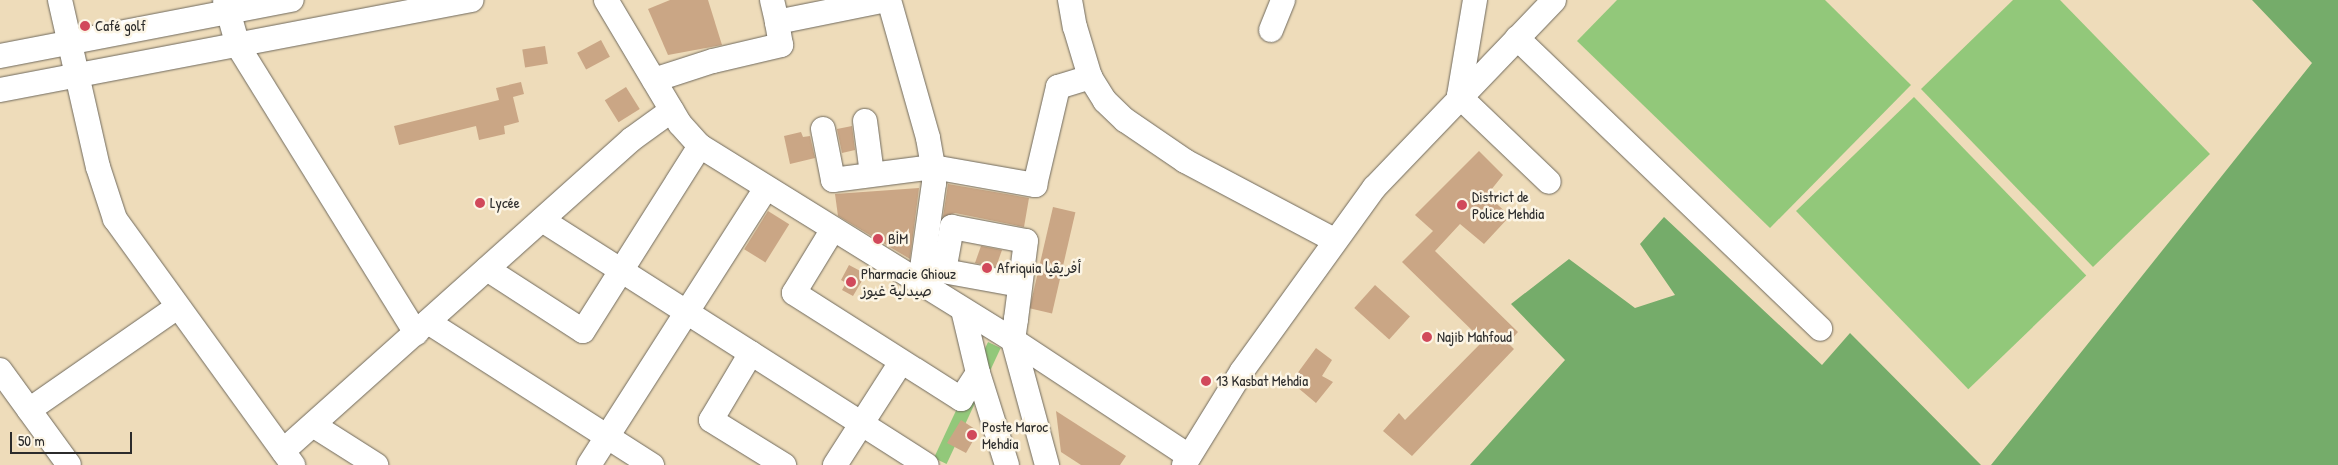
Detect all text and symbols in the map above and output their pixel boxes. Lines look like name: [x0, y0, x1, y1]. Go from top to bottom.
place label: Café golf: [95, 17, 146, 35]
marker: Café golf: [79, 20, 91, 32]
place label: District de Police Mehdia: [1472, 187, 1544, 222]
place label: Lycée: [490, 194, 520, 212]
marker: Lycée: [474, 197, 486, 209]
marker: District de Police Mehdia: [1456, 199, 1468, 211]
place label: BİM: [888, 230, 908, 248]
marker: BİM: [872, 233, 884, 245]
place label: Afriquia أفريقيا: [997, 259, 1081, 277]
marker: Afriquia أفريقيا: [981, 262, 993, 274]
place label: Pharmacie Ghiouz صيدلية غيوز: [861, 264, 956, 299]
marker: Pharmacie Ghiouz صيدلية غيوز: [845, 276, 857, 288]
place label: Najib Mahfoud: [1437, 328, 1512, 346]
marker: Najib Mahfoud: [1421, 331, 1433, 343]
place label: 13 Kasbat Mehdia: [1216, 372, 1308, 390]
marker: 13 Kasbat Mehdia: [1200, 375, 1212, 387]
place label: Poste Maroc Mehdia: [982, 417, 1048, 452]
scale bar: [12, 422, 135, 454]
marker: Poste Maroc Mehdia: [966, 429, 978, 441]
text: 50 m: [18, 430, 45, 451]

